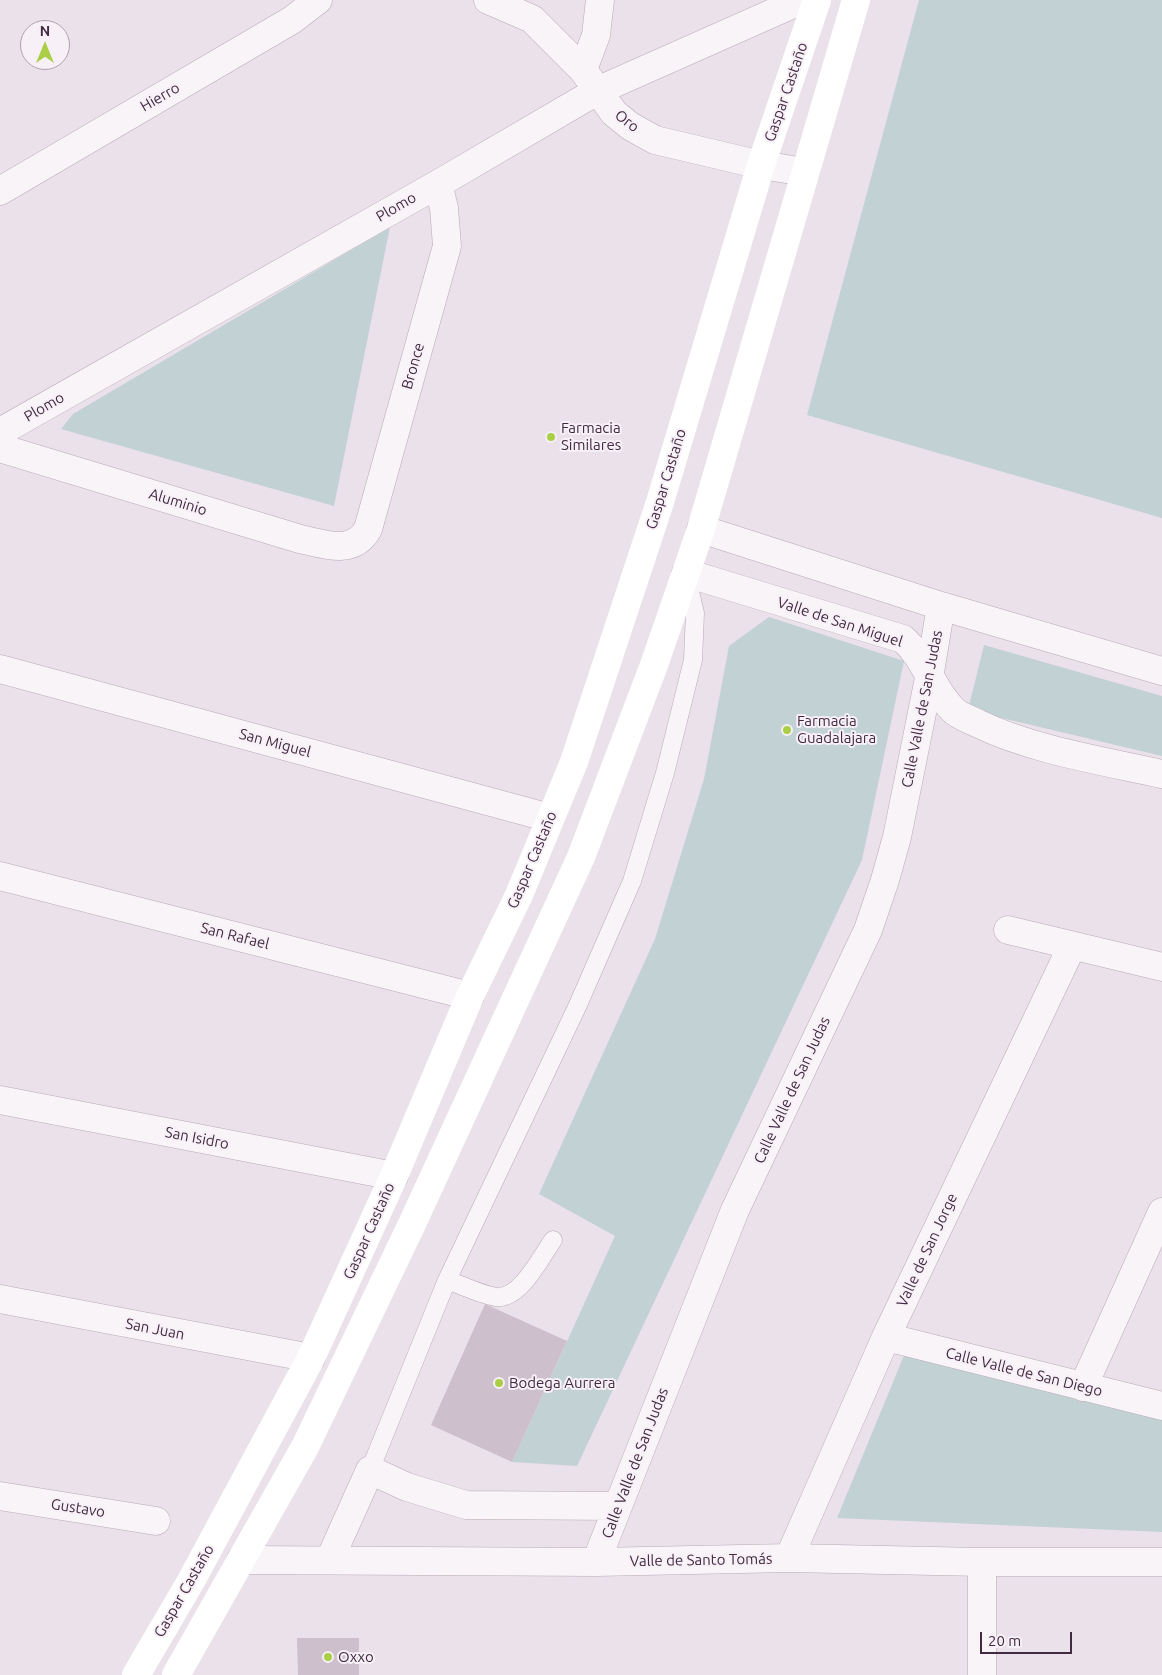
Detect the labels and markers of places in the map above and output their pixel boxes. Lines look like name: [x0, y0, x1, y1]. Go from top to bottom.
place label: Farmacia Similares: [561, 419, 621, 454]
marker: Farmacia Similares: [545, 431, 557, 443]
place label: Farmacia Guadalajara: [797, 712, 876, 747]
marker: Farmacia Guadalajara: [781, 724, 793, 736]
place label: Bodega Aurrera: [509, 1374, 615, 1392]
marker: Bodega Aurrera: [493, 1377, 505, 1389]
place label: Oxxo: [338, 1648, 374, 1666]
marker: Oxxo: [322, 1651, 334, 1663]

